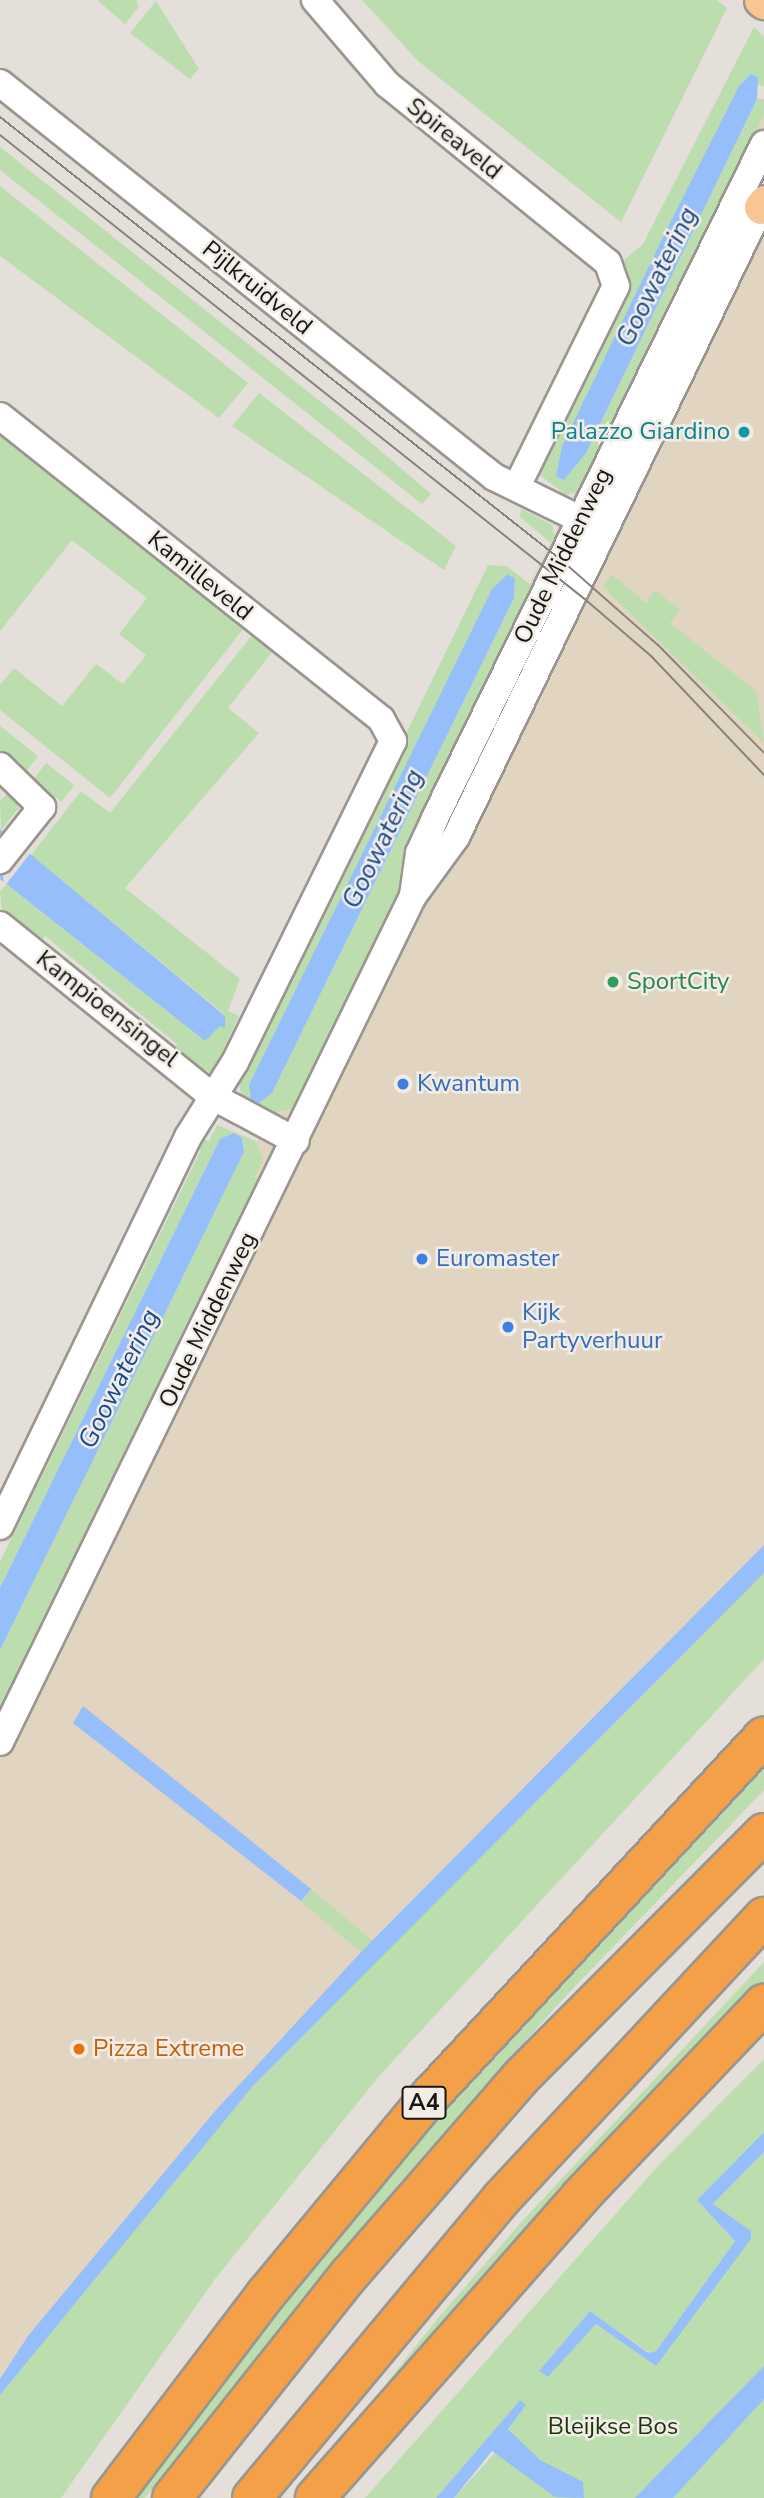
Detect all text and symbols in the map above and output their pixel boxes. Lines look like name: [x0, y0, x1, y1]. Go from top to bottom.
street label: Spireaveld: [401, 92, 507, 186]
water label: Goowatering: [610, 202, 704, 352]
street label: Pijlkruidveld: [196, 235, 318, 341]
place label: Palazzo Giardino: [551, 418, 730, 446]
marker: Palazzo Giardino: [736, 424, 752, 440]
street label: Oude Middenweg: [508, 463, 618, 649]
street label: Kamilleveld: [142, 525, 258, 627]
water label: Goowatering: [336, 764, 430, 914]
street label: Kampioensingel: [30, 945, 184, 1073]
place label: SportCity: [627, 968, 729, 996]
marker: SportCity: [605, 974, 621, 990]
place label: Kwantum: [417, 1070, 520, 1098]
marker: Kwantum: [395, 1076, 411, 1092]
street label: Oude Middenweg: [153, 1227, 263, 1413]
place label: Euromaster: [436, 1245, 560, 1273]
marker: Euromaster: [414, 1251, 430, 1267]
place label: Kijk Partyverhuur: [522, 1299, 663, 1355]
water label: Goowatering: [72, 1304, 166, 1454]
marker: Kijk Partyverhuur: [500, 1319, 516, 1335]
place label: Pizza Extreme: [93, 2035, 244, 2063]
marker: Pizza Extreme: [71, 2041, 87, 2057]
road number: A4: [401, 2084, 447, 2122]
park label: Bleijkse Bos: [548, 2413, 678, 2441]

